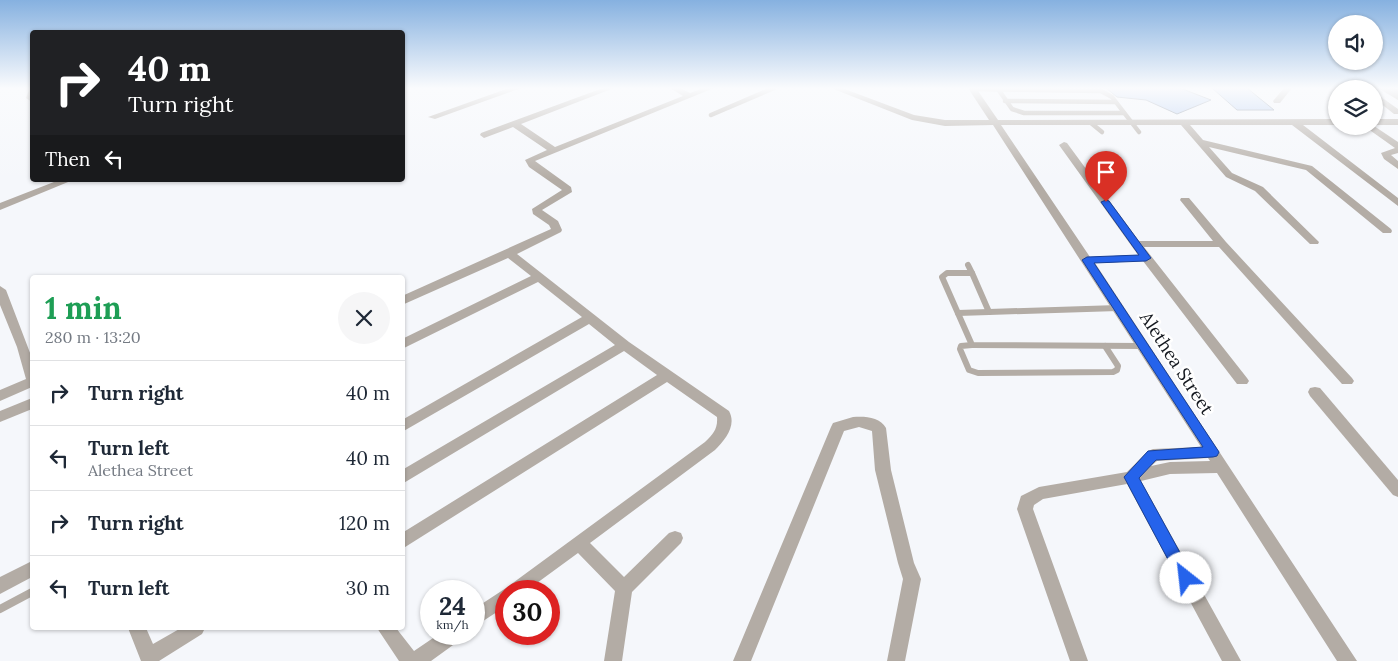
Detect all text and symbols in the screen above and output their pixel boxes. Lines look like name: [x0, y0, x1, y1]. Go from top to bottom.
map controls: [1328, 15, 1383, 135]
button: sound: [1328, 15, 1383, 70]
text: 40 m: [128, 46, 211, 91]
icon: right: [45, 50, 110, 115]
button: layers: [1328, 80, 1383, 135]
text: Turn right: [128, 90, 233, 118]
icon: left: [100, 145, 128, 173]
text: Then: [45, 147, 90, 171]
pin: [1085, 151, 1127, 202]
icon: arrive: [1092, 158, 1120, 186]
text: 1 min: [45, 289, 122, 327]
button: close: [338, 292, 390, 344]
street label: Alethea Street: [1135, 306, 1219, 419]
text: 280 m · 13:20: [45, 327, 141, 347]
icon: right: [45, 379, 73, 407]
text: Turn right: [88, 381, 184, 405]
text: 40 m: [346, 381, 390, 405]
text: Turn left: [88, 436, 169, 460]
icon: left: [45, 444, 73, 472]
text: 40 m: [346, 446, 390, 470]
text: Alethea Street: [88, 460, 193, 480]
icon: right: [45, 509, 73, 537]
text: Turn right: [88, 511, 184, 535]
text: 120 m: [339, 511, 390, 535]
position arrow: [1159, 551, 1211, 603]
icon: left: [45, 574, 73, 602]
text: Turn left: [88, 576, 169, 600]
text: 30 m: [346, 576, 390, 600]
speed limit sign: 30: [495, 580, 560, 645]
text: 24: [439, 590, 466, 622]
text: km/h: [436, 617, 469, 632]

